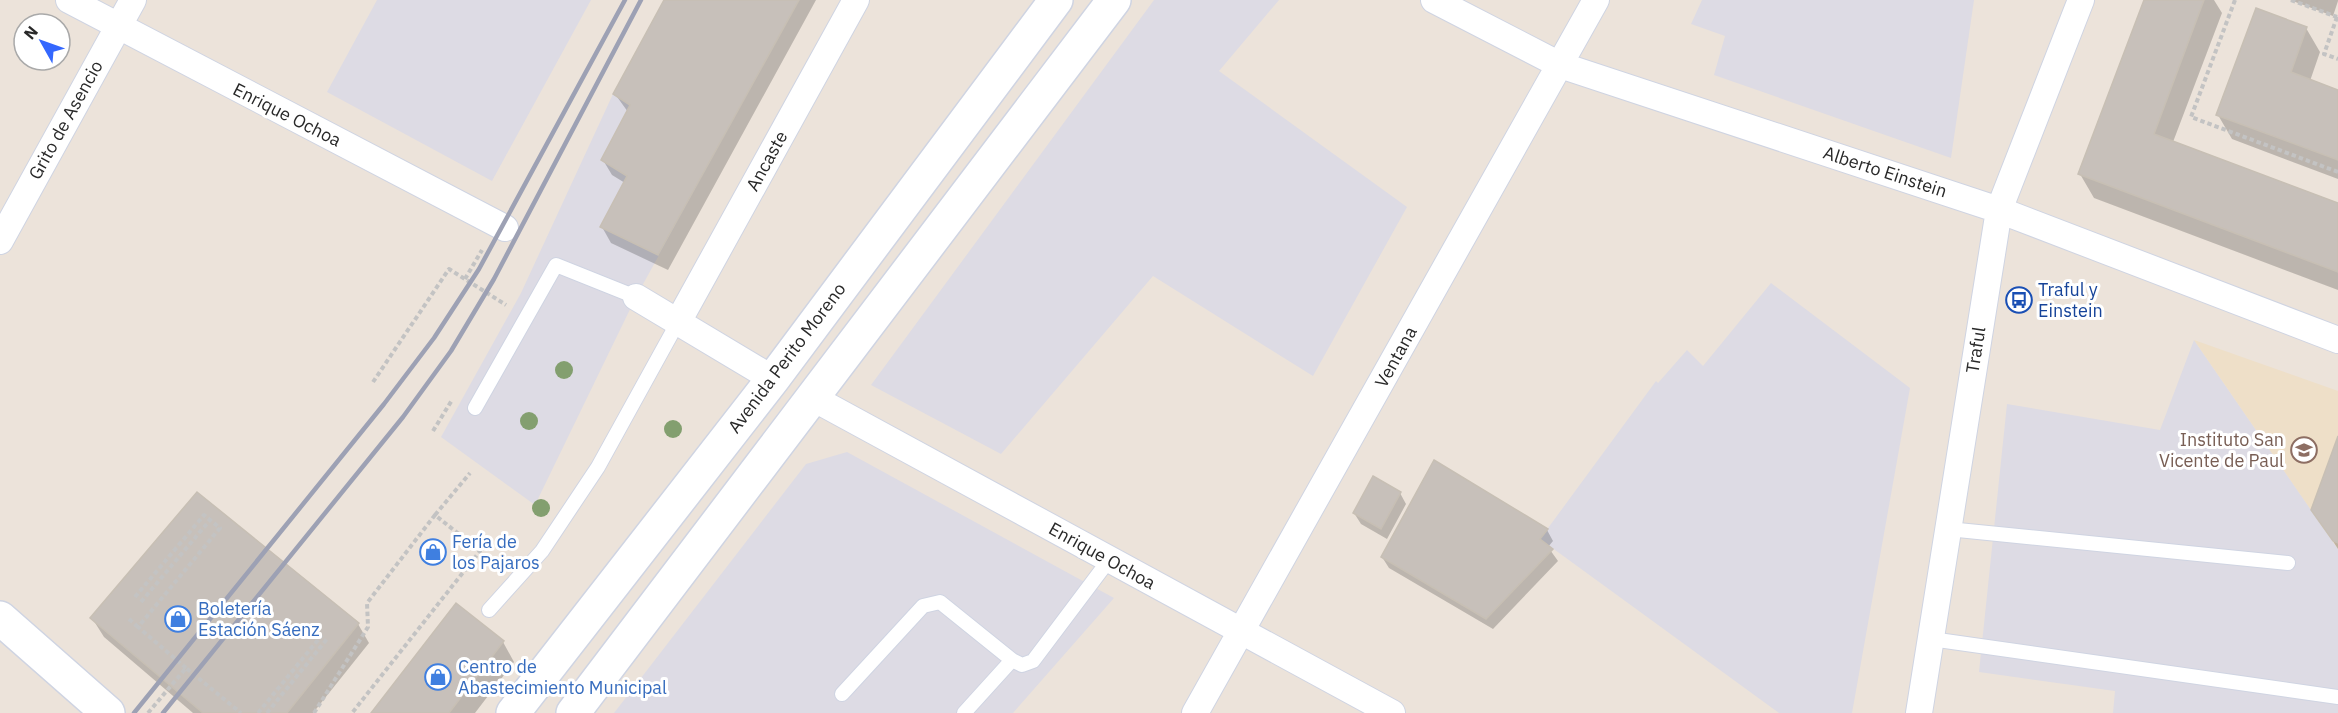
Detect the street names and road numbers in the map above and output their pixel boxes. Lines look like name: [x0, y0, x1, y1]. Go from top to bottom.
street label: Grito de Asencio: [23, 56, 108, 183]
street label: Enrique Ochoa: [229, 77, 346, 152]
street label: Ancaste: [741, 127, 792, 195]
street label: Alberto Einstein: [1820, 141, 1950, 202]
street label: Avenida Perito Moreno: [723, 278, 851, 437]
street label: Ventana: [1369, 322, 1422, 391]
street label: Traful: [1961, 325, 1991, 375]
street label: Enrique Ochoa: [1045, 517, 1160, 594]

